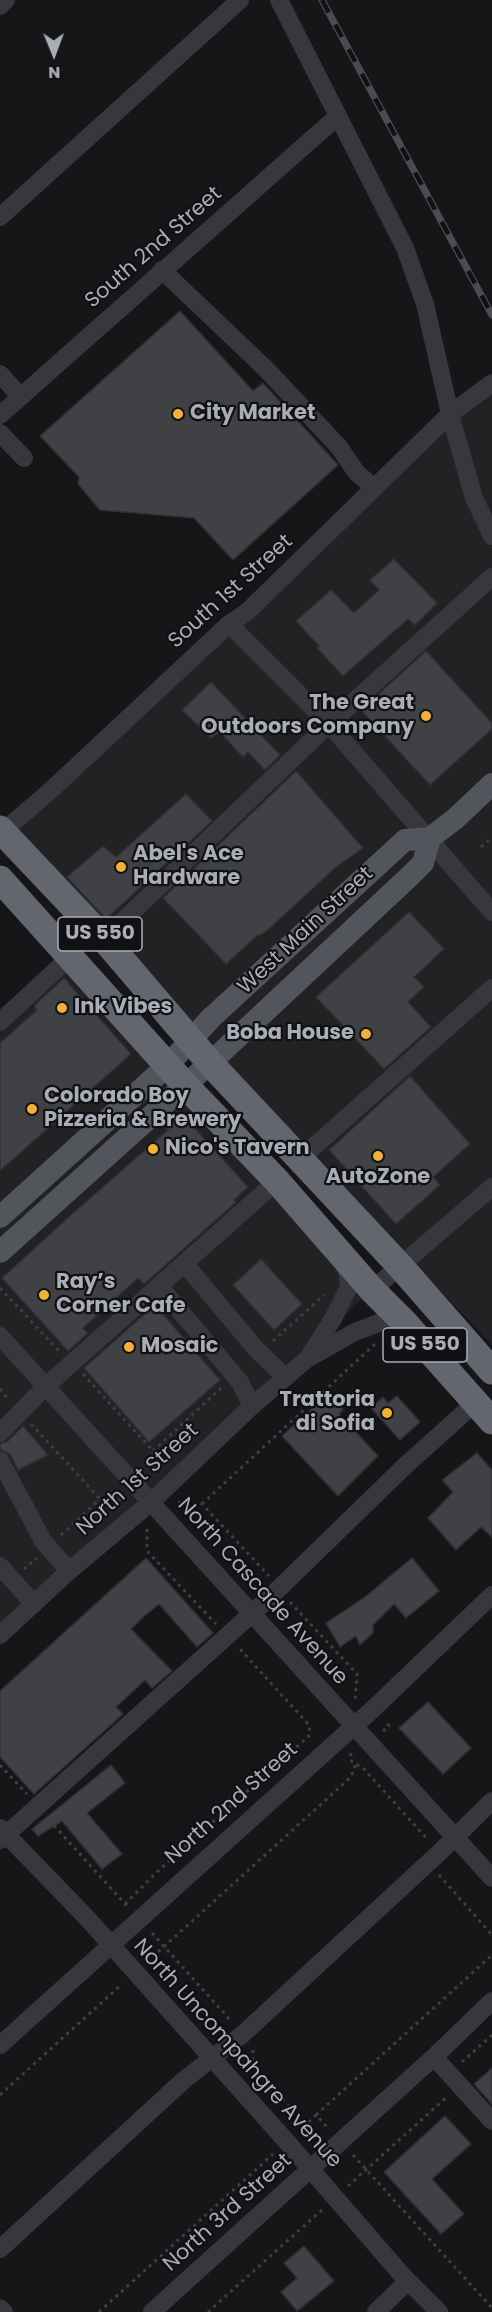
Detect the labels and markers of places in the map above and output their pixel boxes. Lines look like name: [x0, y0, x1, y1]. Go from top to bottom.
place label: City Market: [190, 401, 315, 427]
marker: City Market: [171, 407, 185, 421]
place label: The Great Outdoors Company: [201, 691, 414, 741]
marker: The Great Outdoors Company: [419, 709, 433, 723]
place label: Abel's Ace Hardware: [133, 842, 244, 892]
marker: Abel's Ace Hardware: [114, 860, 128, 874]
place label: Ink Vibes: [74, 995, 172, 1021]
marker: Ink Vibes: [55, 1001, 69, 1015]
place label: Boba House: [226, 1021, 354, 1047]
marker: Boba House: [359, 1027, 373, 1041]
place label: Colorado Boy Pizzeria & Brewery: [44, 1084, 241, 1134]
marker: Colorado Boy Pizzeria & Brewery: [25, 1102, 39, 1116]
place label: Nico's Tavern: [165, 1136, 310, 1162]
marker: Nico's Tavern: [146, 1142, 160, 1156]
marker: AutoZone: [371, 1149, 385, 1163]
place label: AutoZone: [326, 1165, 430, 1191]
place label: Ray’s Corner Cafe: [56, 1270, 186, 1320]
marker: Ray’s Corner Cafe: [37, 1288, 51, 1302]
place label: Mosaic: [141, 1334, 219, 1360]
marker: Mosaic: [122, 1340, 136, 1354]
place label: Trattoria di Sofia: [279, 1388, 375, 1438]
marker: Trattoria di Sofia: [380, 1406, 394, 1420]

